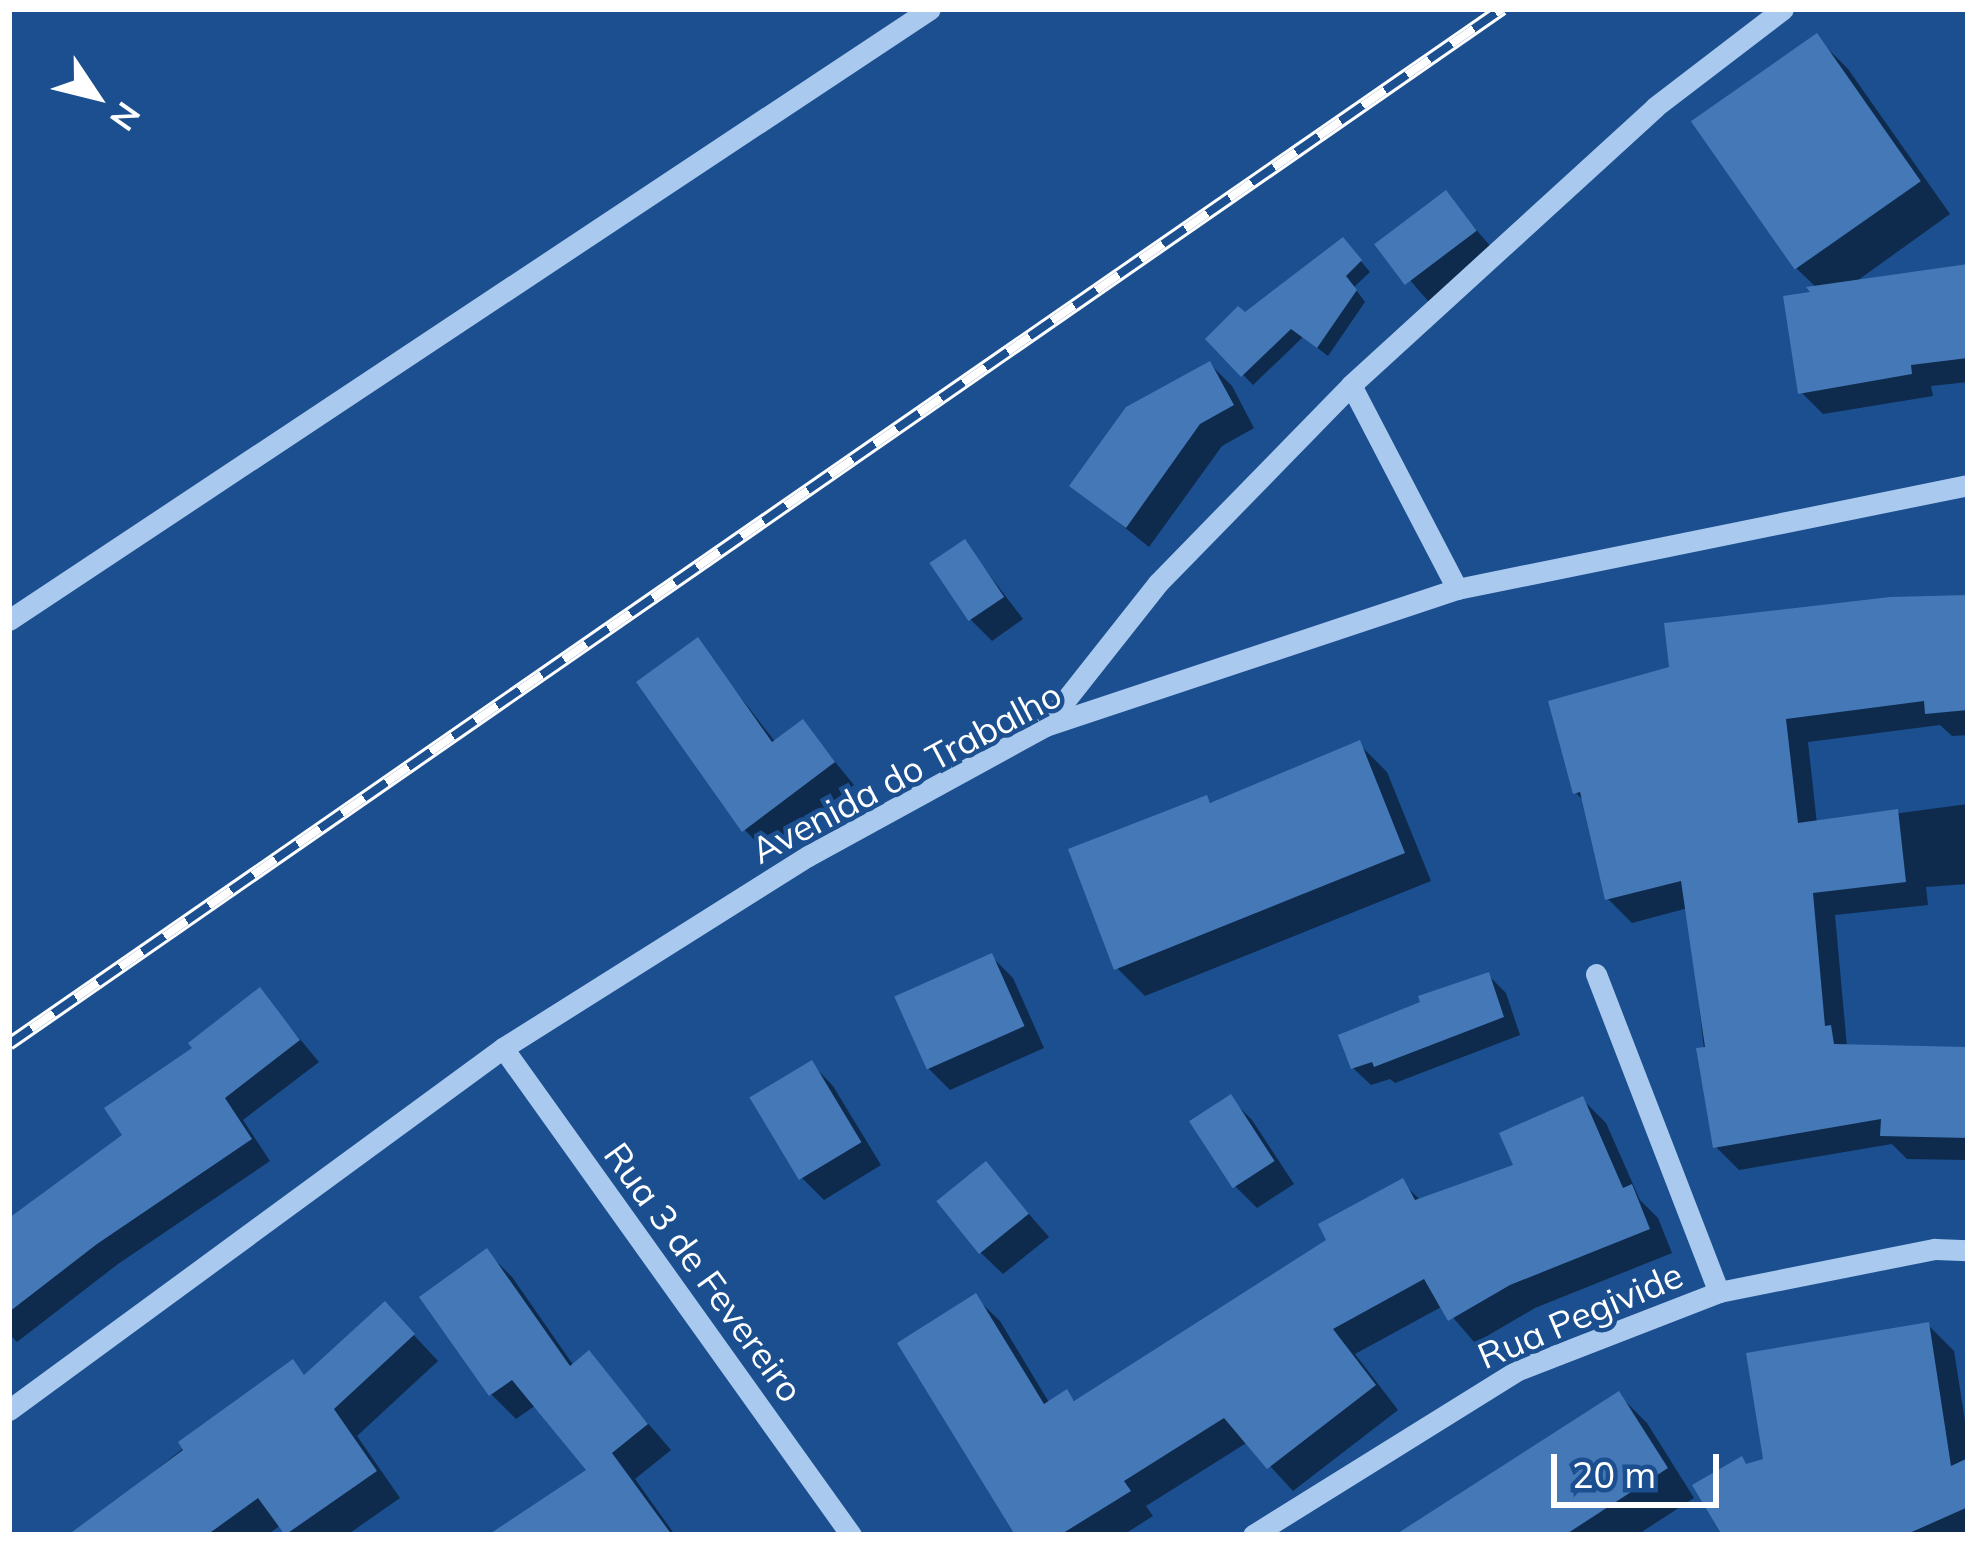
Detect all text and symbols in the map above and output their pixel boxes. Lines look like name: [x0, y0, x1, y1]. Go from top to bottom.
north arrow: [36, 36, 156, 156]
text: N: [102, 95, 150, 139]
street label: Avenida do Trabalho: [744, 672, 1068, 872]
street label: Rua 3 de Fevereiro: [595, 1134, 813, 1410]
street label: Rua Pegivide: [1471, 1253, 1689, 1377]
scale bar: [1557, 1430, 1725, 1504]
text: 20 m: [1572, 1452, 1656, 1497]

